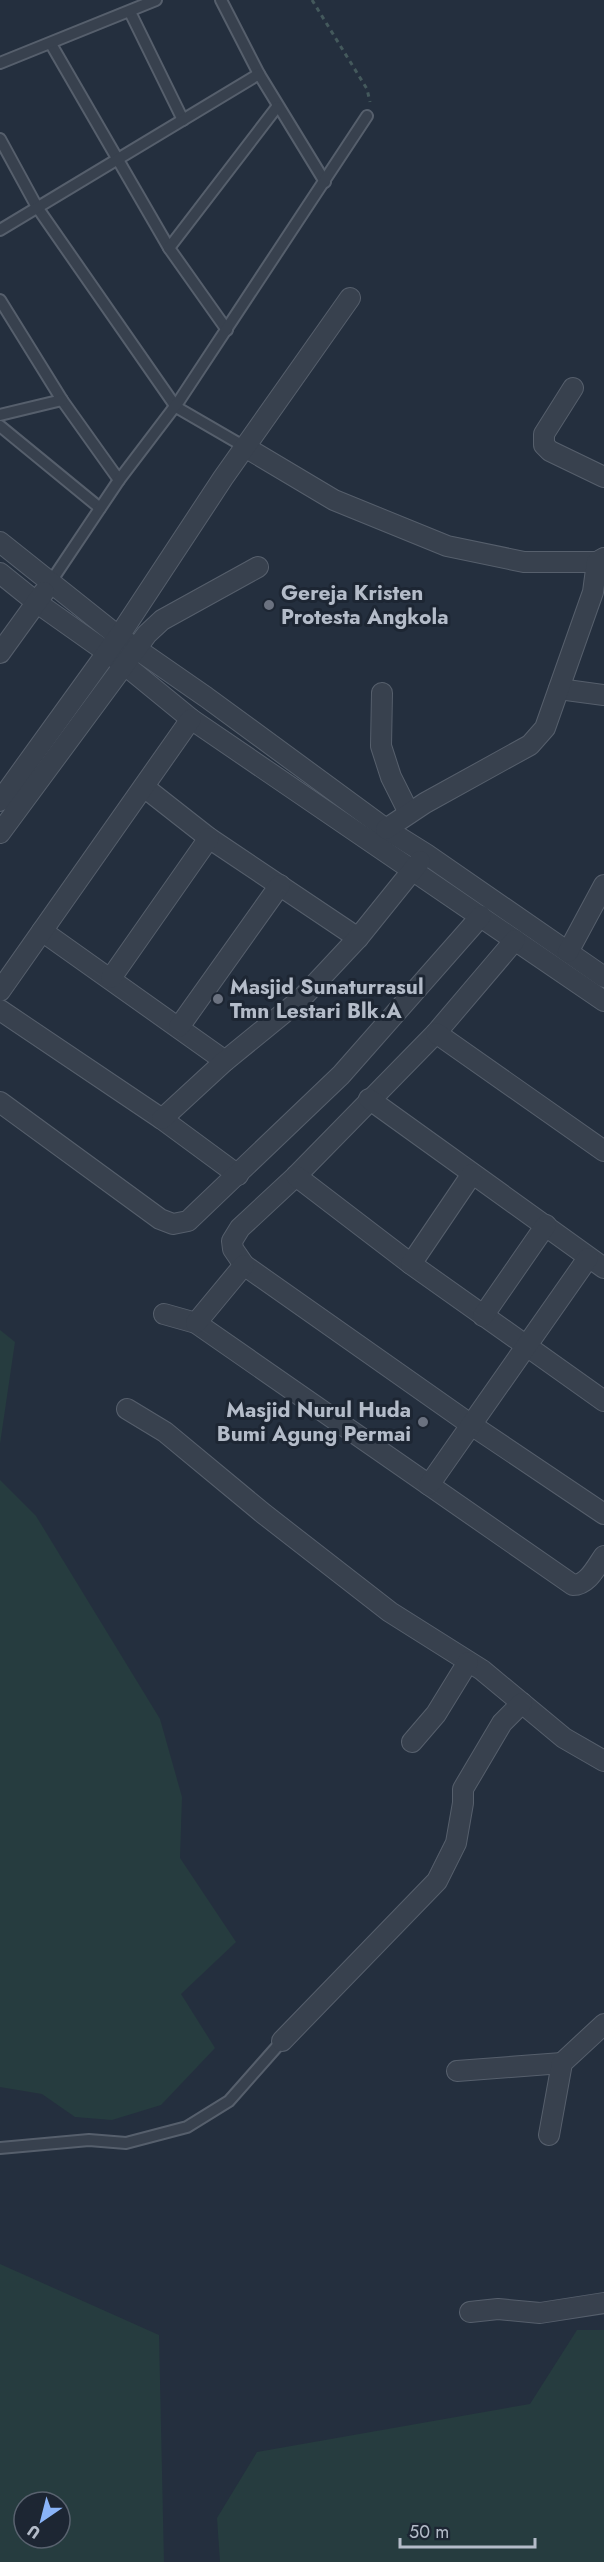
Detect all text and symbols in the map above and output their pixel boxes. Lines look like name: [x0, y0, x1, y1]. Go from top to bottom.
place label: Gereja Kristen Protesta Angkola: [281, 578, 448, 632]
marker: Gereja Kristen Protesta Angkola: [262, 598, 276, 612]
place label: Masjid Sunaturrasul Tmn Lestari Blk.A: [230, 972, 424, 1026]
marker: Masjid Sunaturrasul Tmn Lestari Blk.A: [211, 992, 225, 1006]
place label: Masjid Nurul Huda Bumi Agung Permai: [217, 1395, 411, 1449]
marker: Masjid Nurul Huda Bumi Agung Permai: [416, 1415, 430, 1429]
north arrow: [12, 2490, 72, 2550]
scale bar: [400, 2511, 535, 2549]
text: U: [22, 2519, 45, 2545]
text: 50 m: [409, 2519, 449, 2545]

